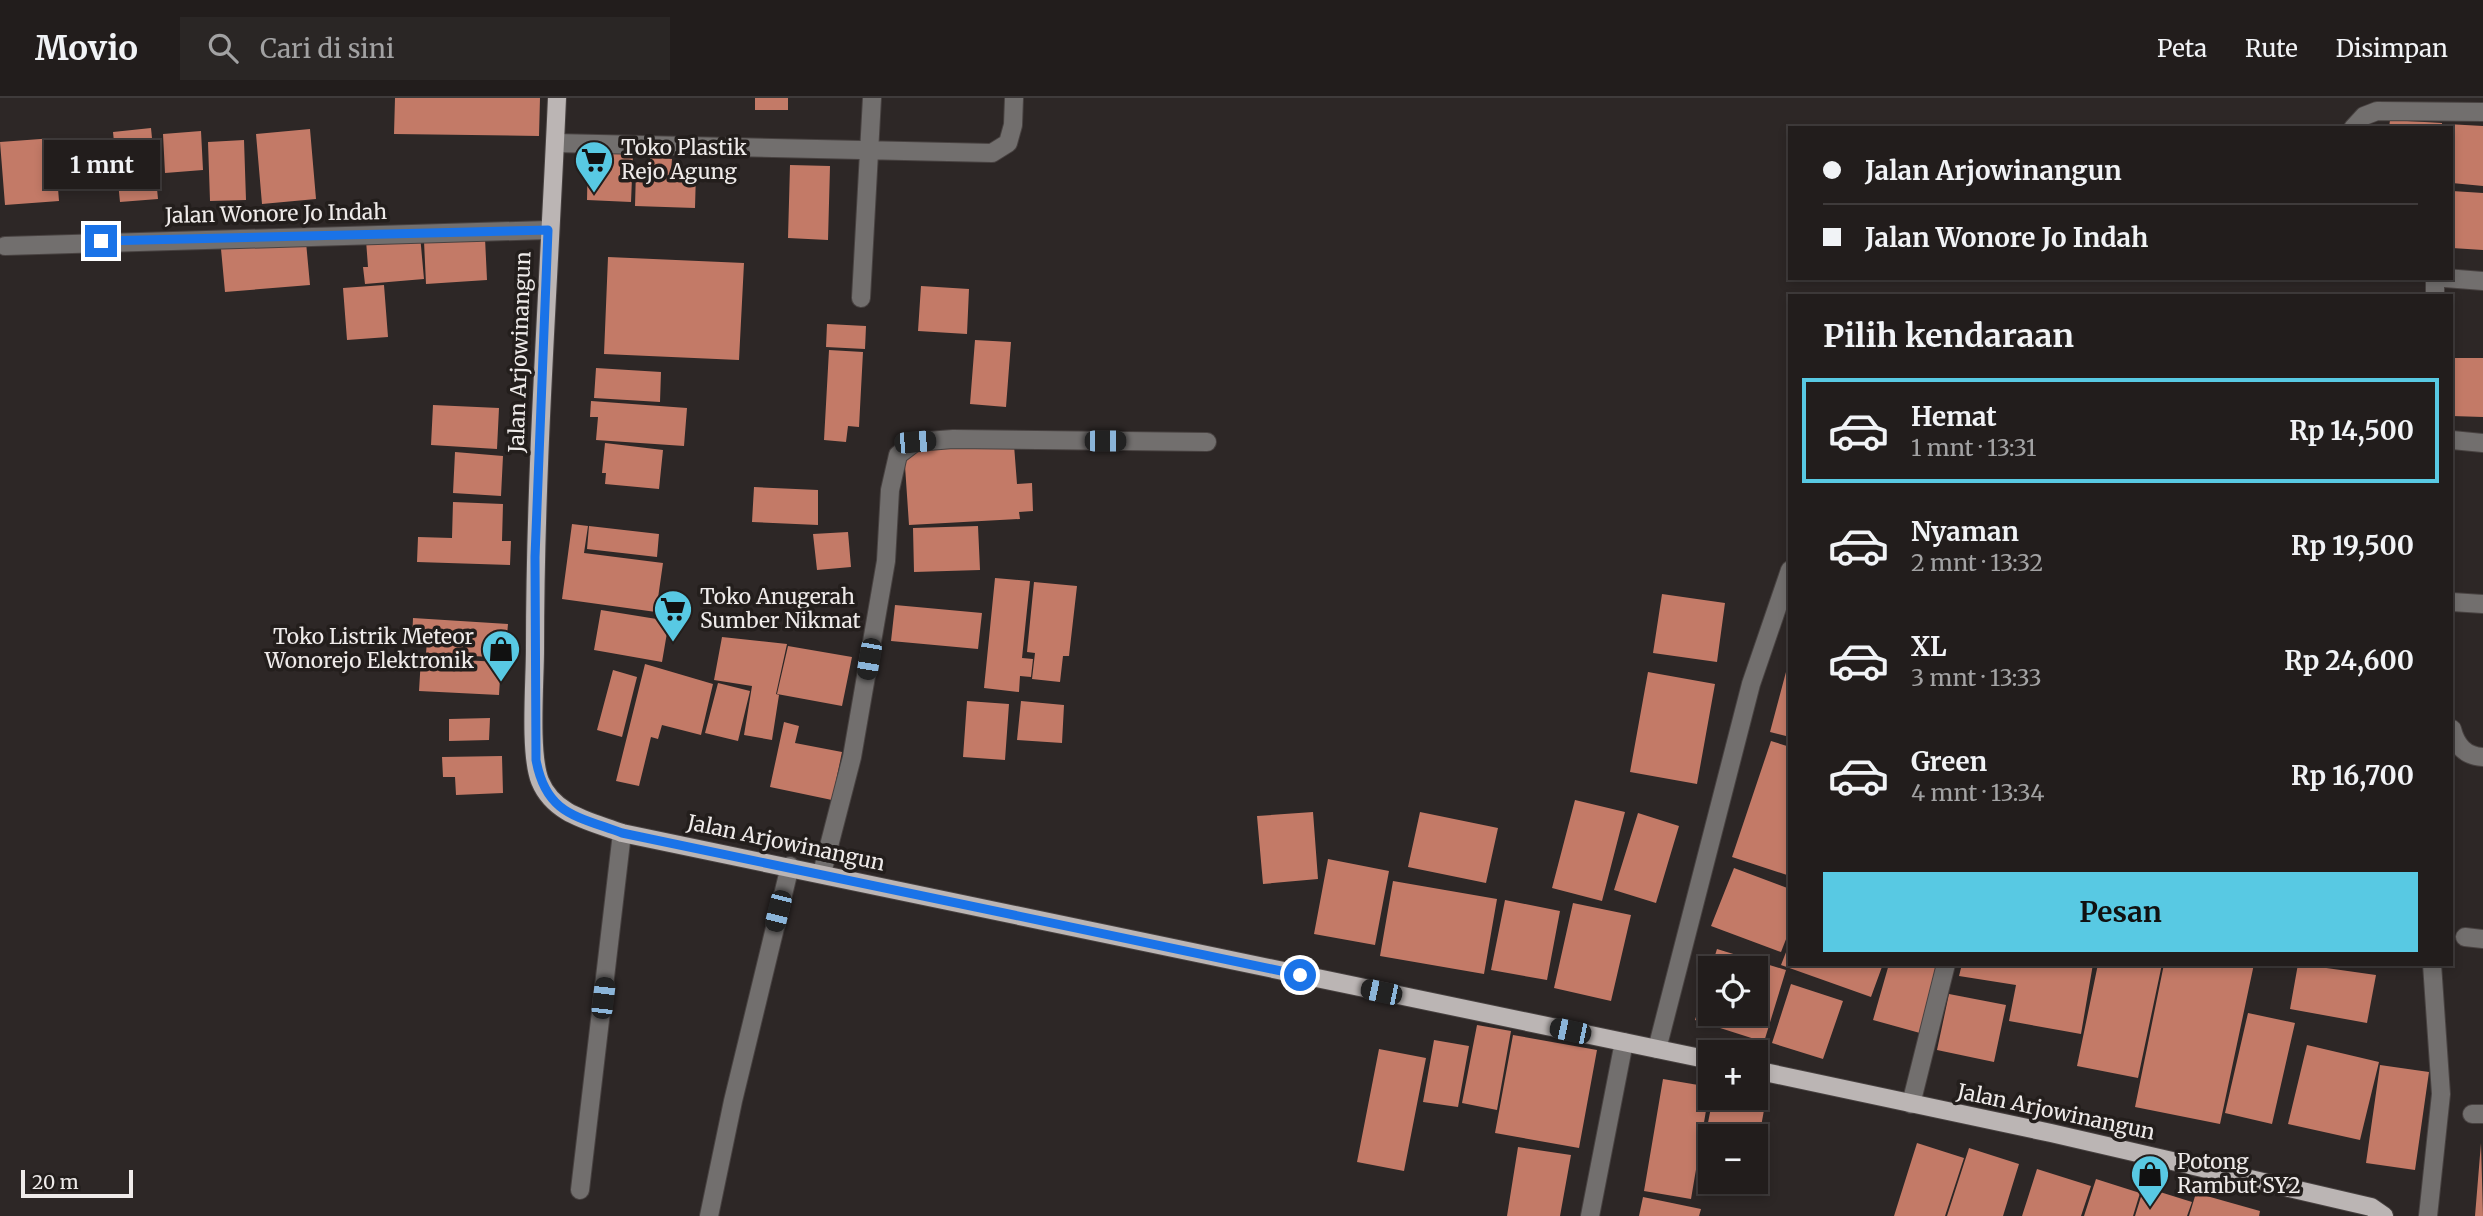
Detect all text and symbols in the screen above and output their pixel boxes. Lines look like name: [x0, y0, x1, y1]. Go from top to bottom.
search box: [180, 17, 670, 80]
text: Movio: [35, 28, 138, 69]
icon: search: [204, 29, 242, 67]
text: Cari di sini: [260, 32, 394, 65]
text: Peta: [2157, 33, 2207, 64]
text: Rute: [2245, 33, 2298, 64]
text: Disimpan: [2336, 33, 2448, 64]
place label: Toko Plastik Rejo Agung: [621, 134, 747, 185]
callout: 1 mnt: [43, 139, 159, 188]
supermarket icon: Toko Plastik Rejo Agung: [573, 139, 615, 194]
text: 1 mnt: [70, 150, 134, 179]
text: Jalan Arjowinangun: [1865, 154, 2122, 187]
street label: Jalan Wonore Jo Indah: [164, 198, 387, 229]
text: Jalan Wonore Jo Indah: [1865, 221, 2148, 254]
route end: [85, 225, 117, 257]
street label: Jalan Arjowinangun: [502, 251, 537, 454]
text: Pilih kendaraan: [1823, 316, 2074, 356]
icon: car: [1827, 399, 1890, 462]
text: Hemat: [1911, 400, 1997, 433]
text: Rp 14,500: [2289, 414, 2414, 447]
car: [894, 430, 937, 454]
car: [1085, 431, 1127, 452]
text: 1 mnt · 13:31: [1911, 433, 2036, 462]
icon: car: [1827, 514, 1890, 577]
text: Nyaman: [1911, 515, 2019, 548]
text: Rp 19,500: [2291, 529, 2414, 562]
text: 2 mnt · 13:32: [1911, 548, 2043, 577]
place label: Toko Anugerah Sumber Nikmat: [700, 583, 861, 634]
supermarket icon: Toko Anugerah Sumber Nikmat: [652, 588, 694, 643]
place label: Toko Listrik Meteor Wonorejo Elektronik: [264, 623, 475, 674]
shop icon: Toko Listrik Meteor Wonorejo Elektronik: [480, 628, 522, 683]
icon: car: [1827, 629, 1890, 692]
text: XL: [1911, 630, 1947, 663]
car: [856, 636, 883, 682]
text: Rp 24,600: [2284, 644, 2414, 677]
text: 3 mnt · 13:33: [1911, 663, 2042, 692]
icon: car: [1827, 744, 1890, 807]
text: Green: [1911, 745, 1987, 778]
text: Rp 16,700: [2291, 759, 2414, 792]
text: 4 mnt · 13:34: [1911, 778, 2045, 807]
street label: Jalan Arjowinangun: [684, 808, 888, 877]
button: Pesan: [1823, 872, 2418, 952]
car: [763, 888, 794, 934]
map controls: [1698, 956, 1768, 1194]
button: locate: [1698, 956, 1768, 1026]
route start: [1284, 959, 1316, 991]
car: [591, 976, 616, 1020]
car: [1359, 977, 1404, 1007]
car: [1548, 1016, 1593, 1046]
button: +: [1698, 1040, 1768, 1110]
street label: Jalan Arjowinangun: [1954, 1077, 2158, 1146]
button: −: [1698, 1124, 1768, 1194]
place label: Potong Rambut SY2: [2177, 1148, 2301, 1199]
shop icon: Potong Rambut SY2: [2129, 1153, 2171, 1208]
scale bar: [21, 1167, 133, 1199]
text: 20 m: [32, 1170, 79, 1194]

